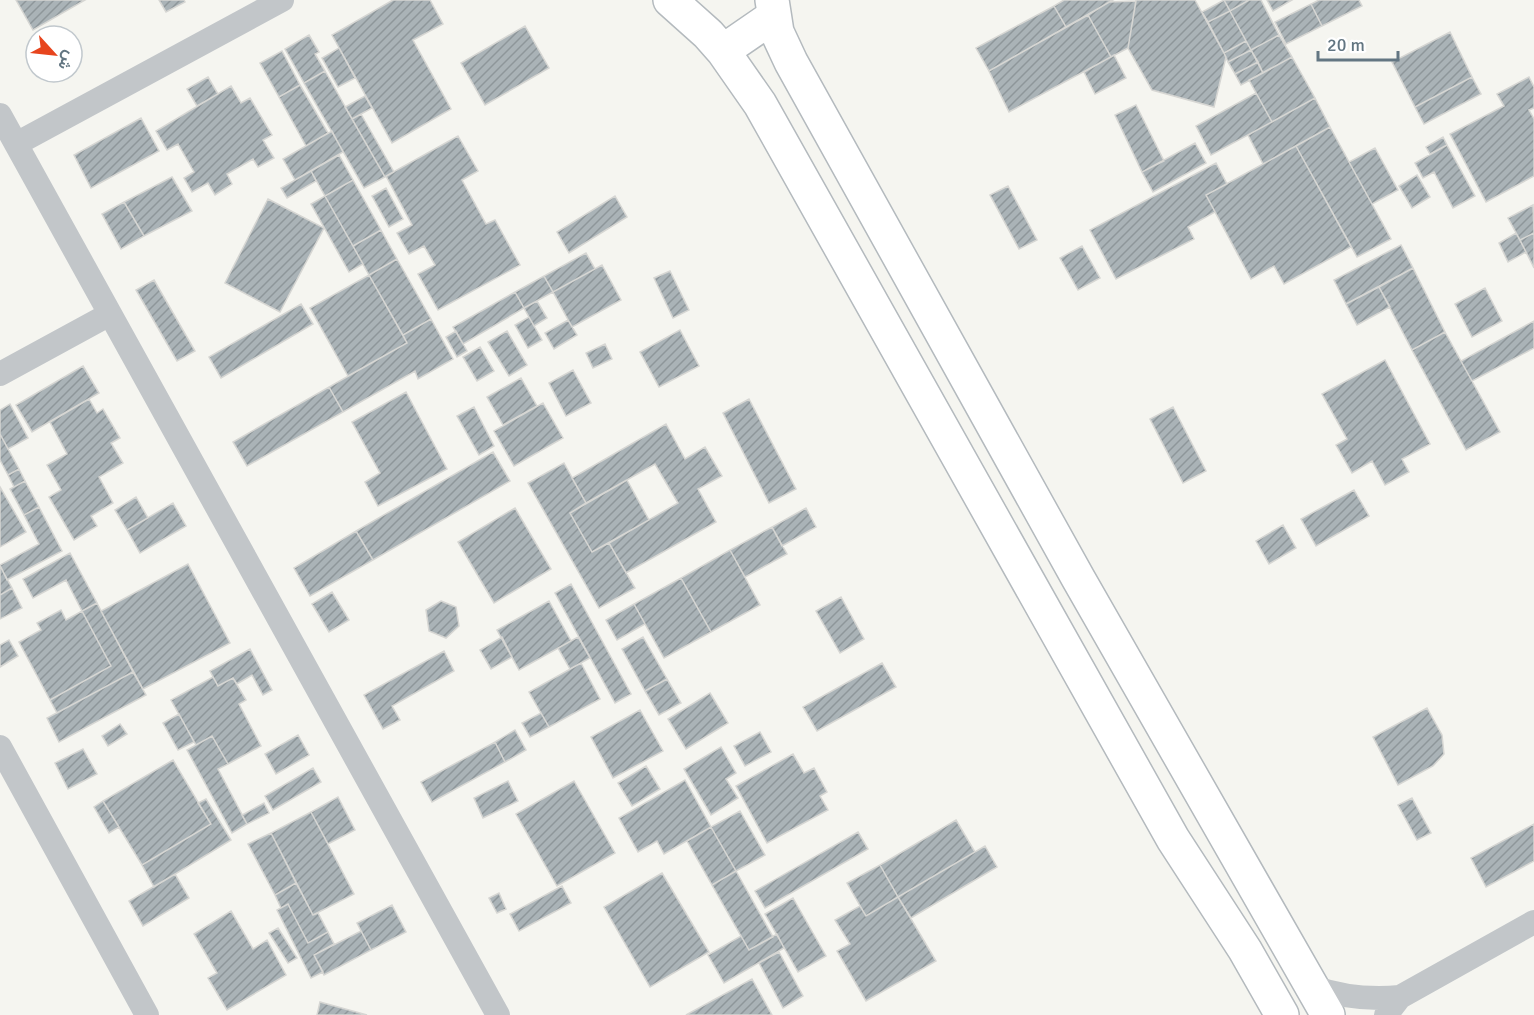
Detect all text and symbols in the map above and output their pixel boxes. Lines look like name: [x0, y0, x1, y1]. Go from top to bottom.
north arrow: [24, 24, 84, 84]
scale bar: [1318, 24, 1398, 62]
text: 20 m: [1327, 34, 1365, 56]
text: ش: [53, 47, 80, 73]

